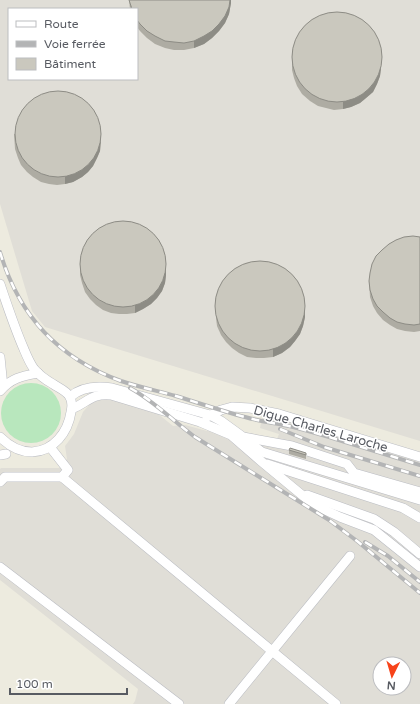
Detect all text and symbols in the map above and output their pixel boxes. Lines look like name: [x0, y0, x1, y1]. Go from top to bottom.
legend: [8, 8, 138, 80]
text: Route: [44, 17, 79, 31]
text: Voie ferrée: [44, 37, 106, 51]
text: Bâtiment: [44, 57, 96, 71]
street label: Digue Charles Laroche: [252, 402, 390, 456]
north arrow: [372, 656, 412, 696]
scale bar: [10, 670, 127, 696]
text: 100 m: [16, 677, 53, 691]
text: N: [386, 679, 396, 692]

